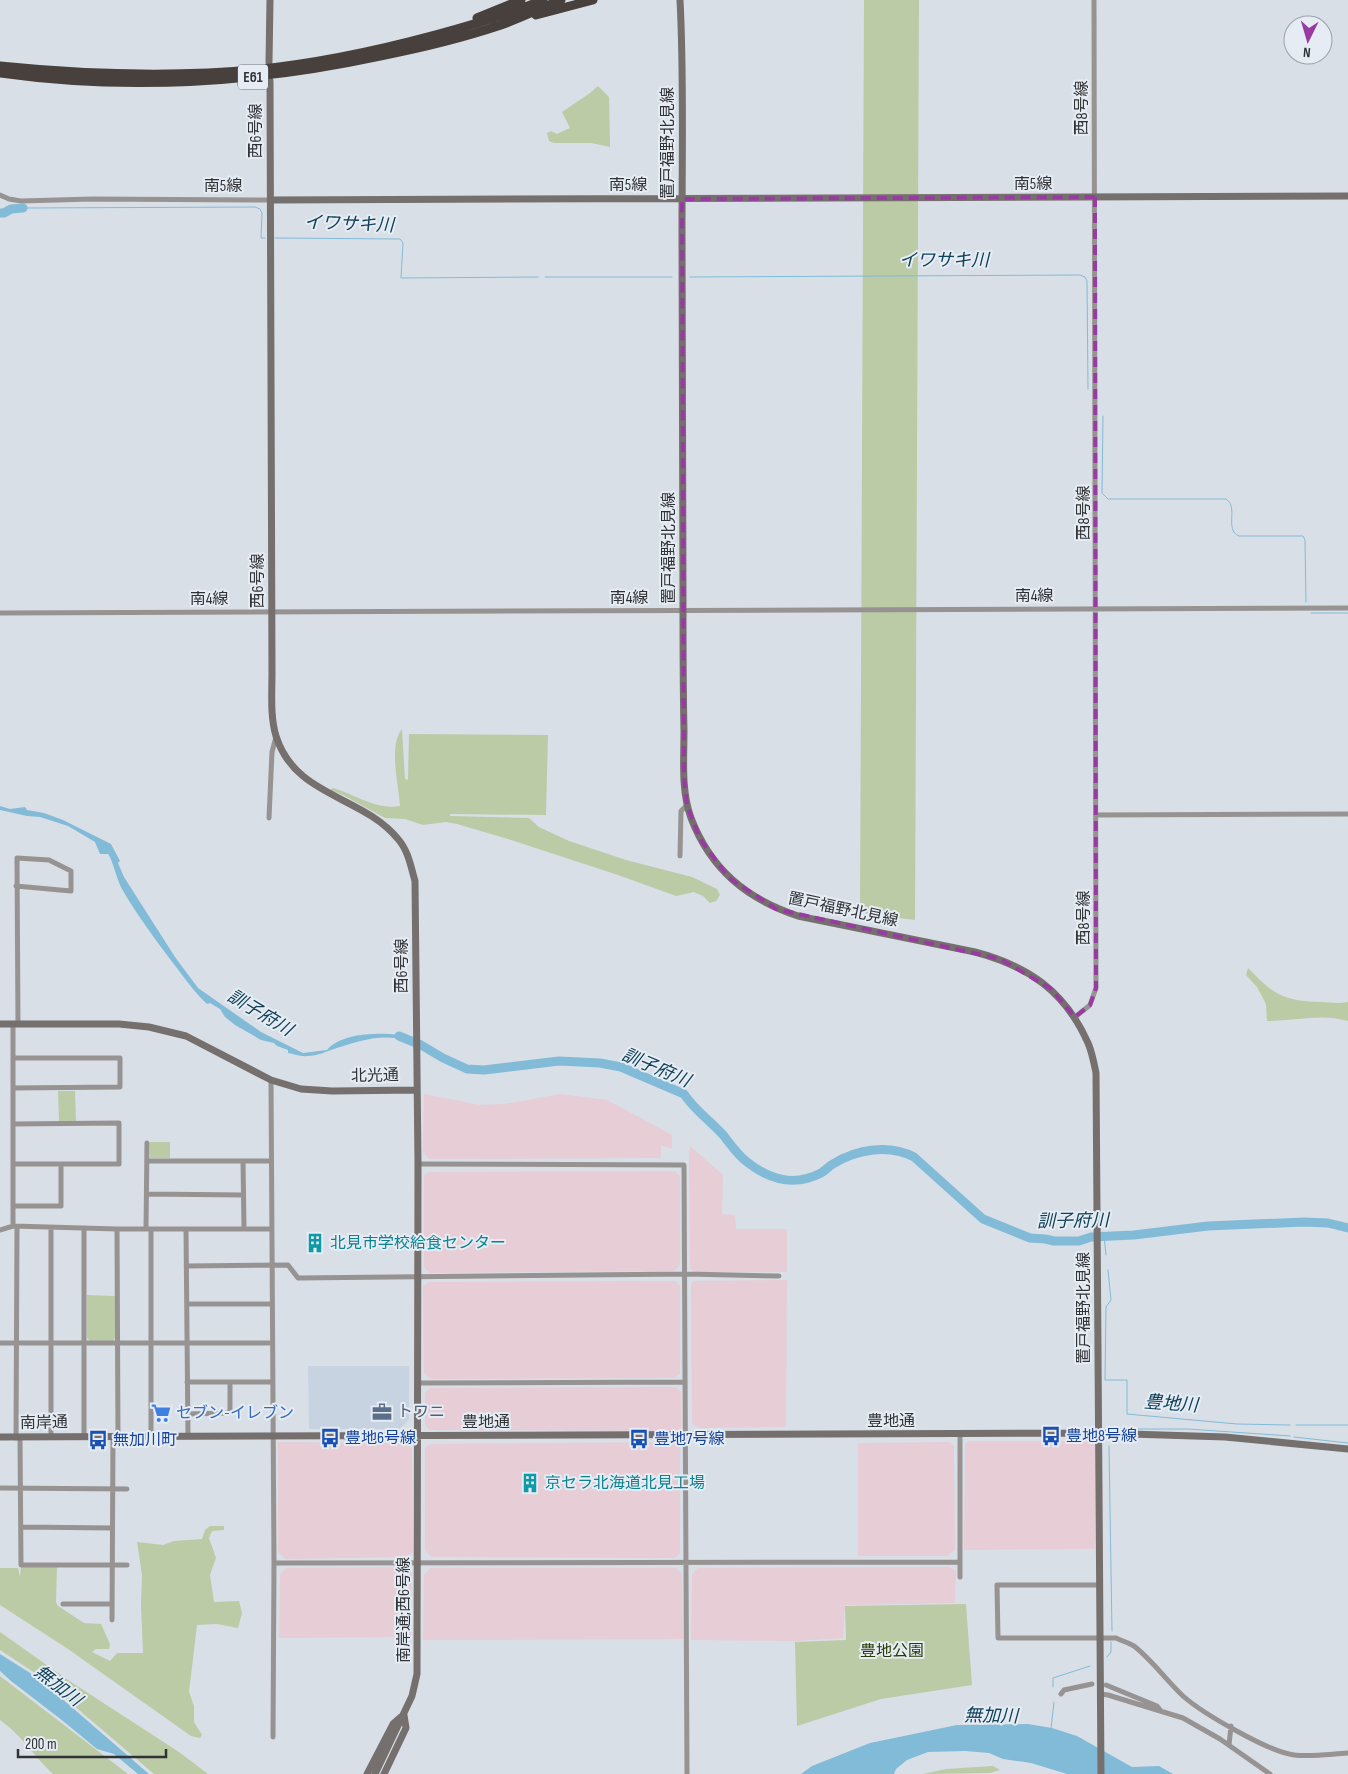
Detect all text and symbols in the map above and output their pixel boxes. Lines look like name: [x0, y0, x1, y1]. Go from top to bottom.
north arrow: [1283, 15, 1333, 65]
text: N: [1302, 44, 1311, 61]
road number: E61: [238, 64, 268, 90]
street label: 西8号線: [1073, 80, 1092, 136]
street label: 置戸福野北見線: [659, 87, 678, 199]
street label: 西6号線: [247, 103, 266, 159]
street label: 南5線: [1014, 175, 1052, 194]
street label: 南5線: [609, 176, 647, 195]
street label: 南5線: [204, 177, 242, 196]
water label: イワサキ川: [304, 212, 396, 236]
water label: イワサキ川: [899, 250, 991, 271]
street label: 西8号線: [1075, 485, 1094, 541]
street label: 置戸福野北見線: [660, 492, 679, 604]
street label: 西6号線: [249, 553, 268, 609]
street label: 南4線: [1015, 587, 1053, 606]
street label: 南4線: [610, 589, 648, 608]
street label: 南4線: [190, 590, 228, 609]
street label: 置戸福野北見線: [786, 889, 900, 931]
street label: 西8号線: [1075, 890, 1094, 946]
street label: 西6号線: [393, 938, 412, 994]
water label: 訓子府川: [224, 985, 298, 1042]
water label: 訓子府川: [619, 1044, 695, 1093]
street label: 北光通: [351, 1066, 399, 1086]
water label: 訓子府川: [1037, 1210, 1111, 1232]
building icon: 北見市学校給食センター: [304, 1232, 326, 1254]
place label: 北見市学校給食センター: [330, 1234, 506, 1253]
street label: 置戸福野北見線: [1075, 1252, 1094, 1364]
water label: 豊地川: [1143, 1392, 1201, 1416]
office icon: トワニ: [371, 1401, 393, 1423]
supermarket icon: セブン-イレブン: [150, 1402, 172, 1424]
place label: トワニ: [397, 1403, 445, 1422]
place label: セブン-イレブン: [176, 1404, 294, 1423]
street label: 豊地通: [867, 1412, 915, 1431]
street label: 南岸通: [20, 1413, 68, 1433]
street label: 豊地通: [462, 1413, 510, 1432]
bus stop icon: 豊地8号線: [1040, 1425, 1062, 1447]
bus stop icon: 豊地6号線: [319, 1427, 341, 1449]
place label: 豊地8号線: [1066, 1427, 1137, 1446]
bus stop icon: 豊地7号線: [628, 1428, 650, 1450]
bus stop icon: 無加川町: [87, 1429, 109, 1451]
place label: 豊地6号線: [345, 1429, 416, 1448]
place label: 豊地7号線: [654, 1430, 724, 1449]
place label: 無加川町: [113, 1431, 177, 1450]
building icon: 京セラ北海道北見工場: [519, 1472, 541, 1494]
place label: 京セラ北海道北見工場: [545, 1474, 705, 1493]
street label: 南岸通;西6号線: [395, 1557, 414, 1663]
park label: 豊地公園: [860, 1642, 924, 1661]
water label: 無加川: [30, 1661, 87, 1712]
water label: 無加川: [964, 1705, 1020, 1727]
scale bar: [18, 1726, 165, 1758]
text: 200 m: [25, 1735, 57, 1754]

